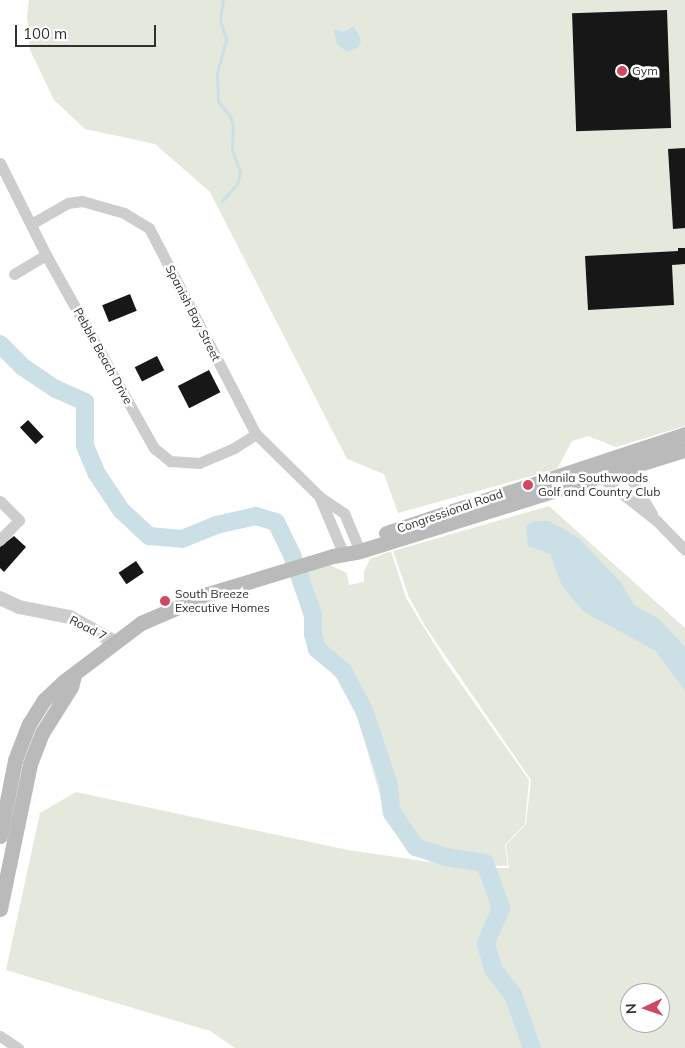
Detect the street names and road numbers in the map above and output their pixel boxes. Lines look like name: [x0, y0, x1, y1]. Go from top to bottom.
street label: Spanish Bay Street: [163, 263, 223, 363]
street label: Pebble Beach Drive: [71, 305, 135, 407]
street label: Congressional Road: [395, 486, 505, 536]
street label: Road 7: [67, 613, 109, 643]

